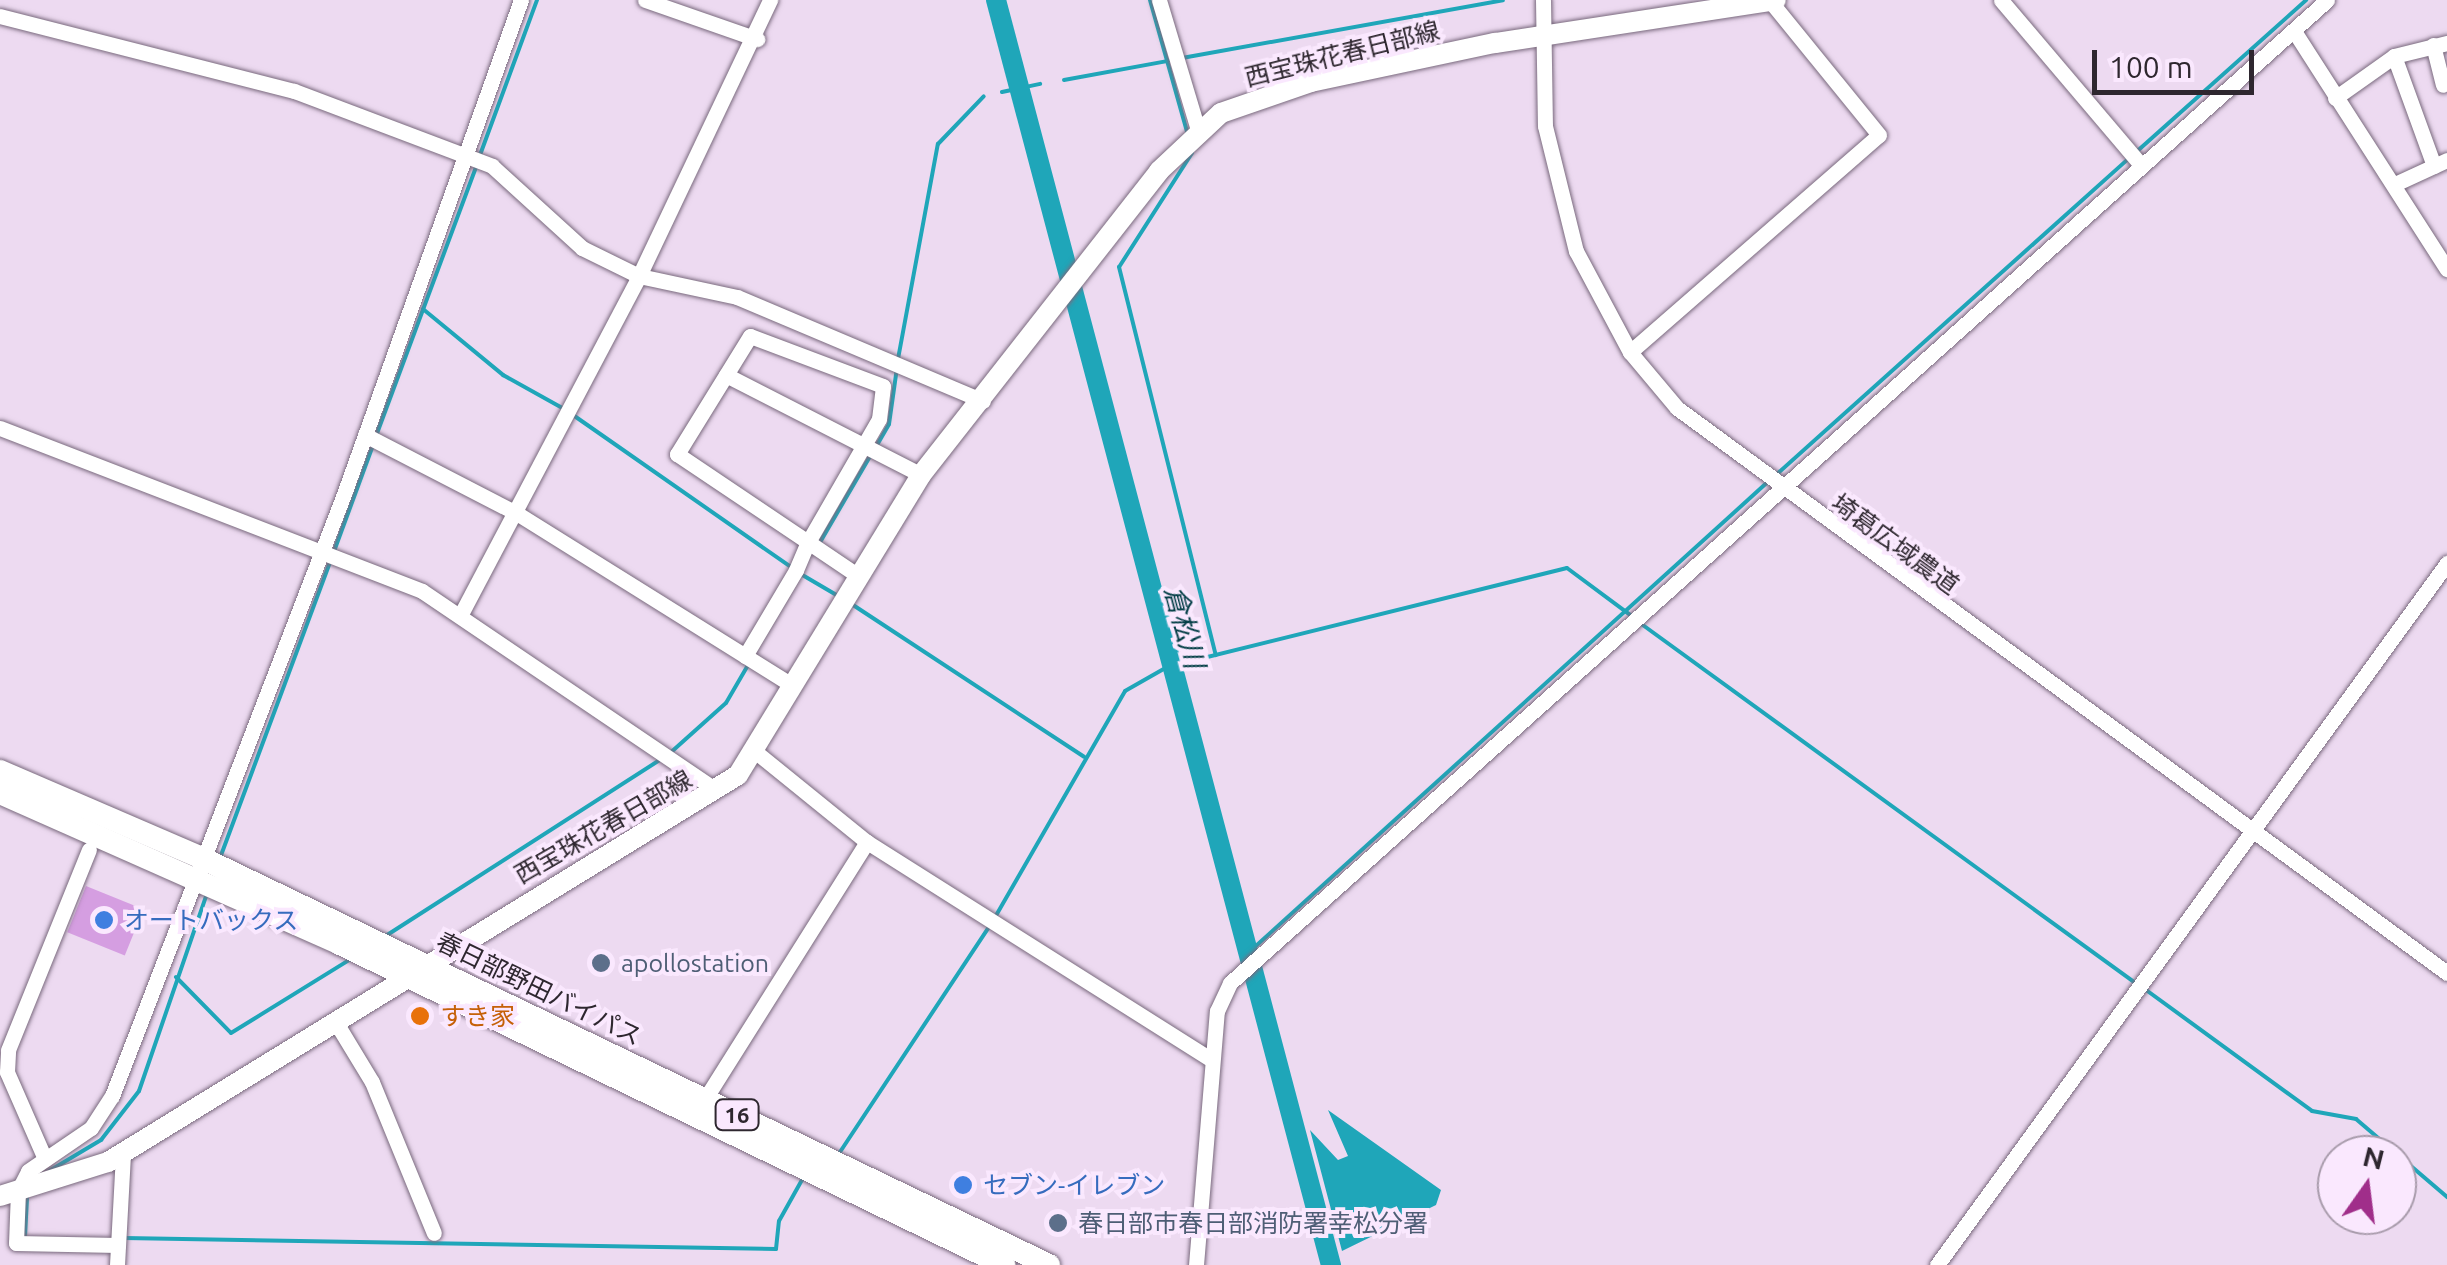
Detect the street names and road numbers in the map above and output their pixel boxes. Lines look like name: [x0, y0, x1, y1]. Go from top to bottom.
street label: 西宝珠花春日部線: [1241, 15, 1443, 93]
street label: 埼葛広域農道: [1826, 488, 1964, 600]
street label: 西宝珠花春日部線: [509, 764, 697, 890]
street label: 春日部野田バイパス: [431, 926, 647, 1052]
road number: 16: [714, 1098, 760, 1132]

